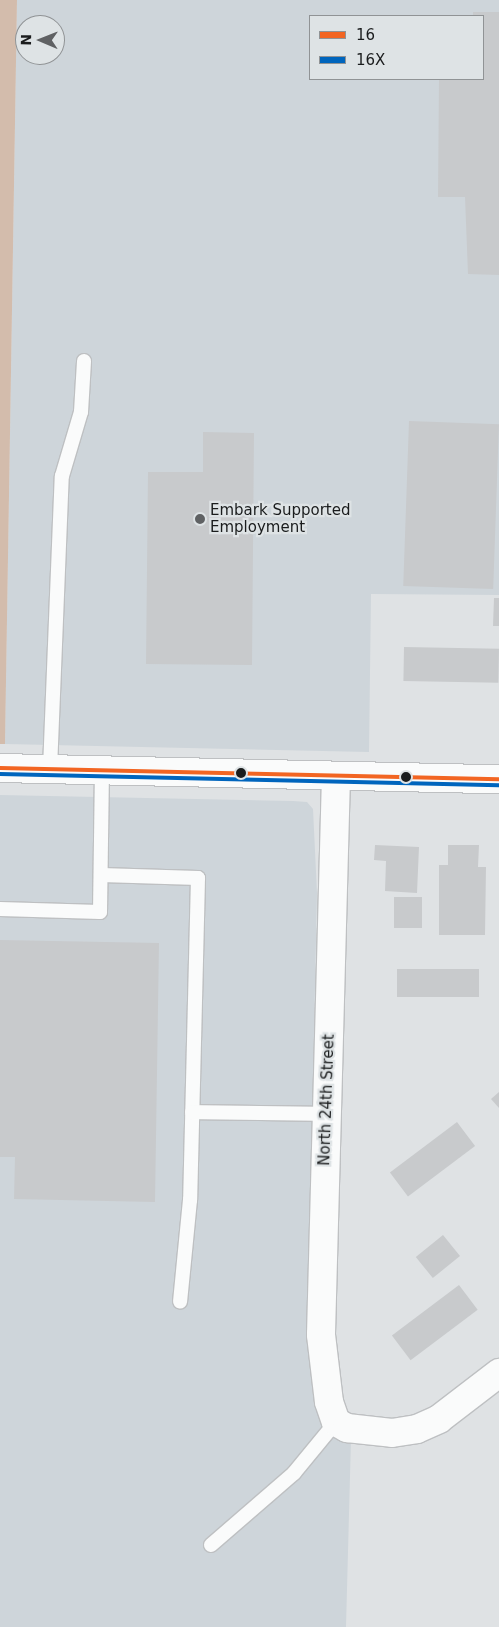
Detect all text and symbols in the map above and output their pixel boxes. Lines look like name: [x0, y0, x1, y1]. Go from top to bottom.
north arrow: [15, 15, 65, 65]
legend: [309, 15, 484, 80]
text: 16: [356, 26, 375, 44]
text: N: [18, 34, 34, 46]
text: 16X: [356, 51, 385, 69]
place label: Embark Supported Employment: [210, 501, 350, 536]
marker: Embark Supported Employment: [194, 513, 206, 525]
unlabelled marker: [236, 768, 246, 778]
unlabelled marker: [401, 772, 411, 782]
street label: North 24th Street: [316, 1034, 338, 1166]

